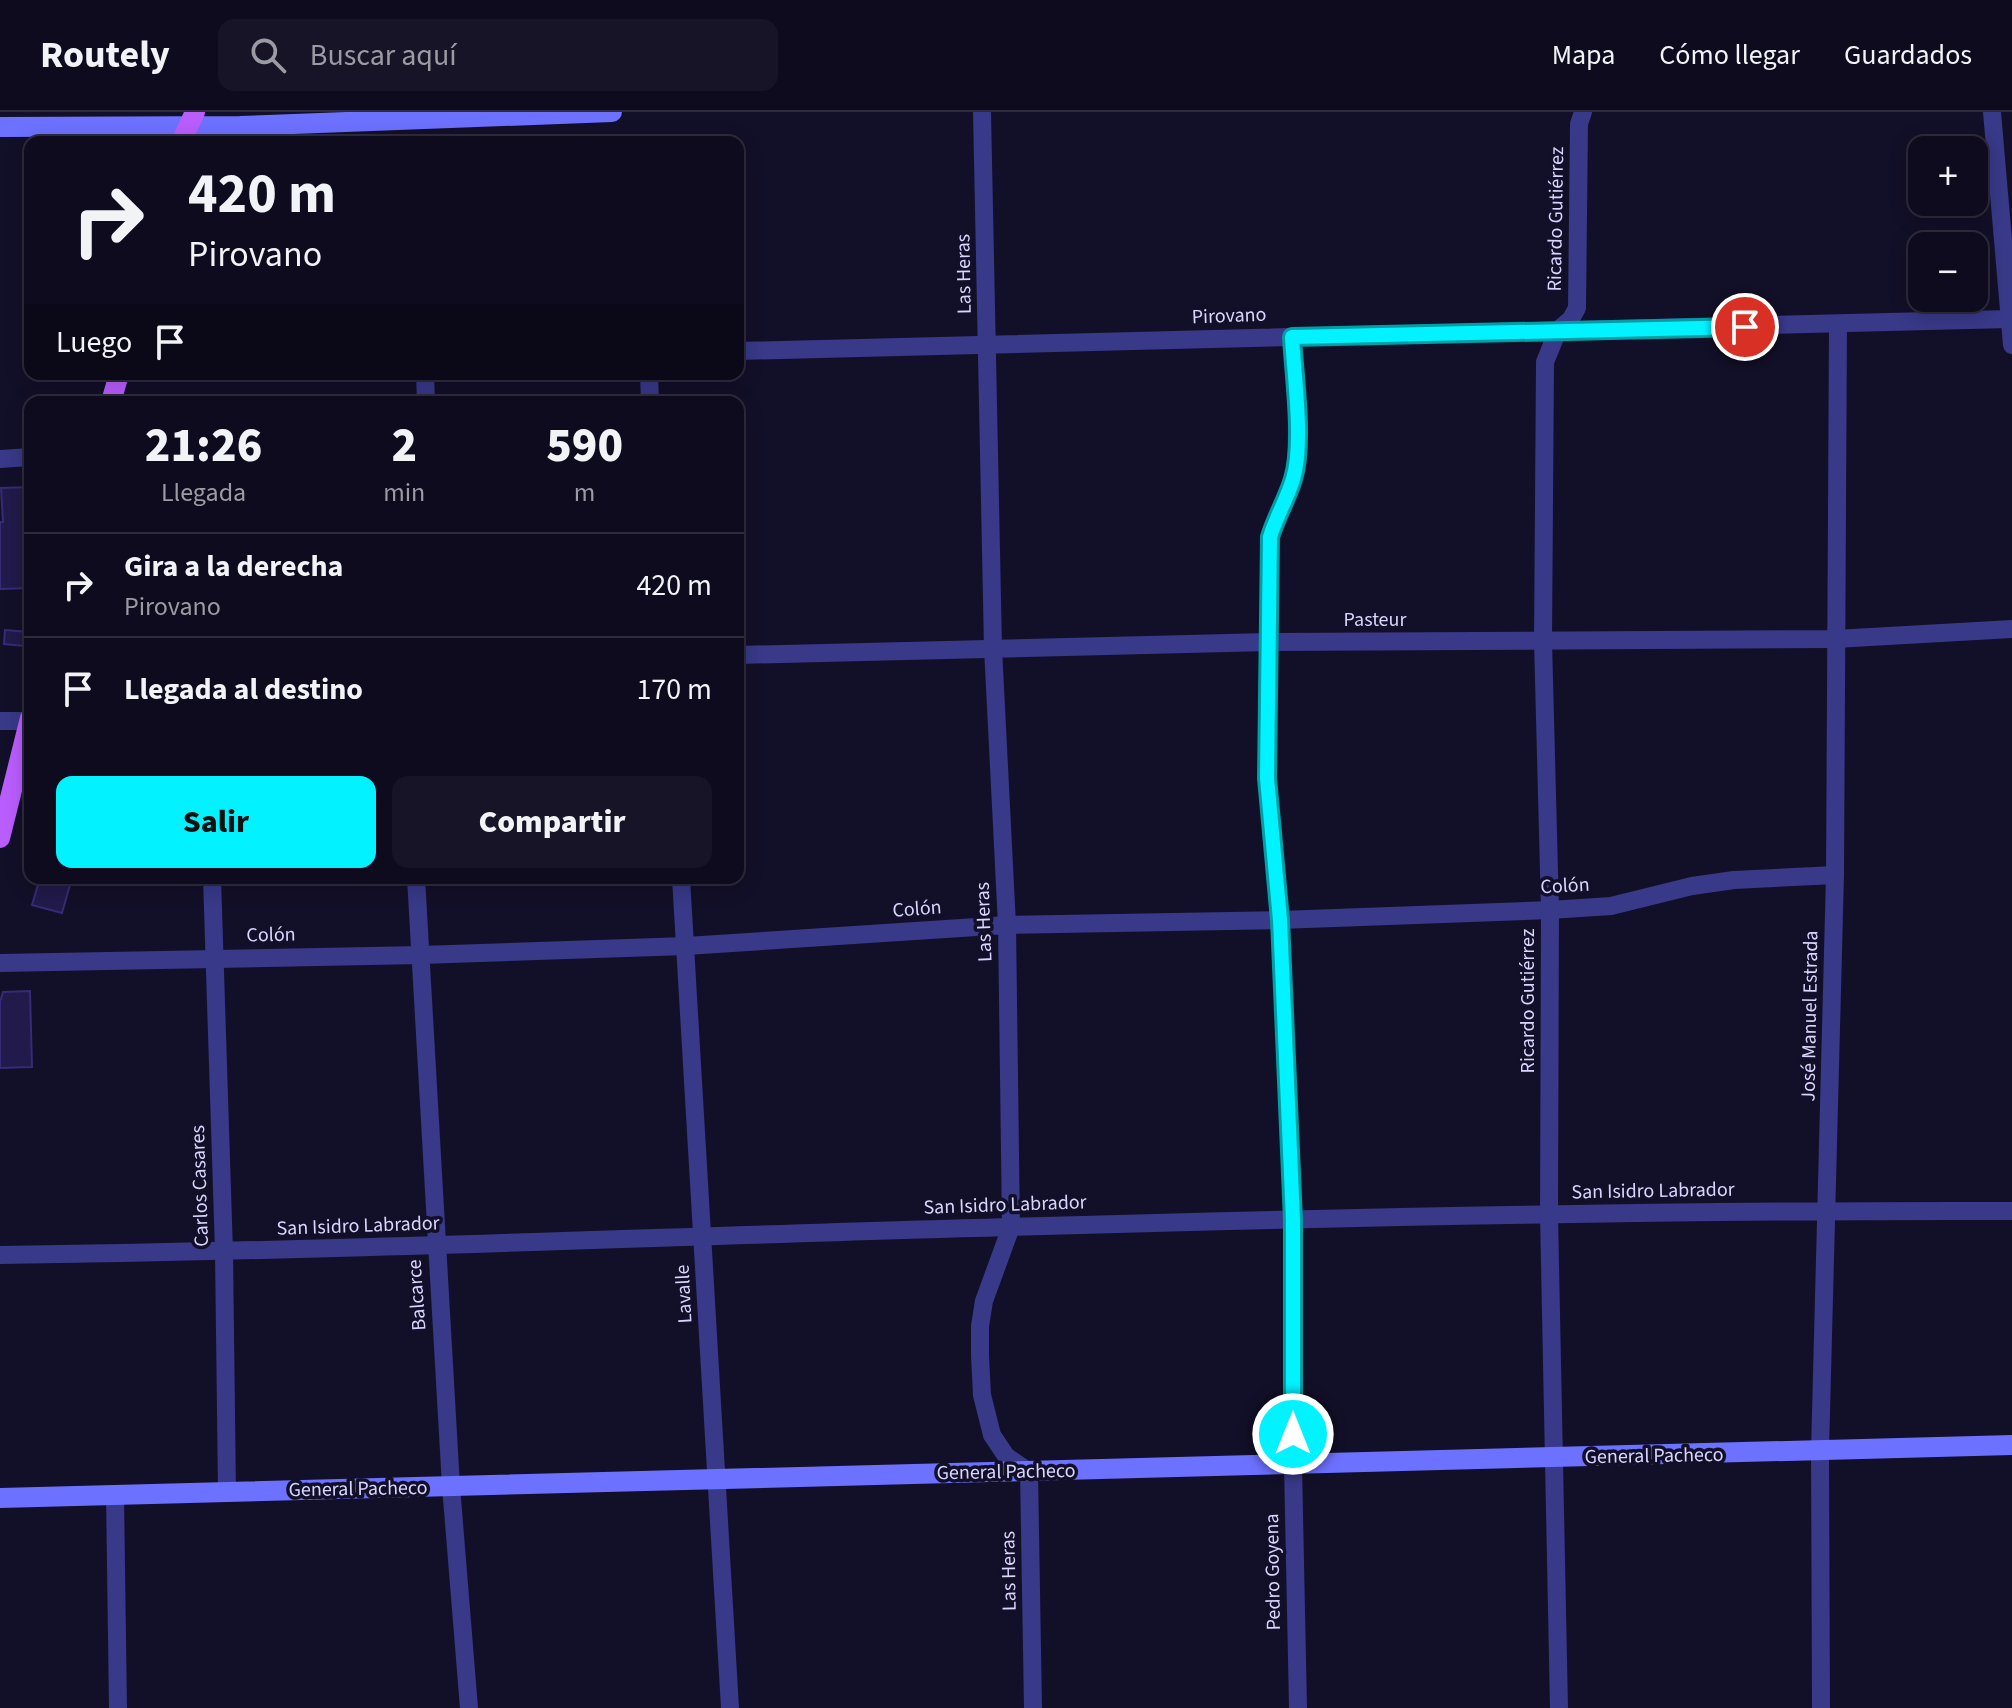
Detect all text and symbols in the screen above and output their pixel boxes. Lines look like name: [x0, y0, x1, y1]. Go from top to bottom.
search box: [218, 19, 778, 91]
text: Routely: [40, 28, 170, 82]
icon: search: [246, 33, 290, 77]
text: Buscar aquí: [310, 34, 457, 77]
text: Mapa: [1552, 35, 1615, 75]
text: Cómo llegar: [1659, 35, 1800, 75]
text: Guardados: [1844, 35, 1972, 75]
map controls: [1908, 136, 1988, 312]
button: +: [1908, 136, 1988, 216]
street label: Ricardo Gutiérrez: [1541, 146, 1571, 292]
text: 420 m: [188, 155, 336, 234]
icon: right: [56, 168, 160, 272]
text: Pirovano: [188, 229, 322, 280]
button: −: [1908, 232, 1988, 312]
street label: Las Heras: [949, 234, 979, 314]
pin: [1711, 293, 1779, 361]
street label: Pirovano: [1191, 301, 1267, 331]
icon: arrive: [1723, 305, 1767, 349]
icon: arrive: [148, 320, 192, 364]
text: Luego: [56, 321, 132, 364]
text: 21:26: [145, 412, 262, 480]
text: 2: [391, 412, 417, 480]
text: 590: [546, 412, 623, 480]
text: Llegada: [161, 474, 246, 511]
text: min: [383, 474, 425, 511]
text: m: [574, 474, 595, 511]
text: Gira a la derecha: [124, 545, 343, 588]
icon: right: [56, 563, 100, 607]
text: 420 m: [636, 564, 712, 607]
text: Pirovano: [124, 588, 221, 625]
street label: Pasteur: [1344, 606, 1406, 634]
icon: arrive: [56, 667, 100, 711]
text: Llegada al destino: [124, 668, 363, 711]
text: 170 m: [636, 668, 712, 711]
button: Salir: [56, 776, 376, 868]
button: Compartir: [392, 776, 712, 868]
street label: Colón: [1540, 871, 1590, 901]
street label: Las Heras: [969, 881, 999, 963]
street label: Colón: [892, 893, 942, 925]
street label: Colón: [246, 921, 296, 949]
street label: Ricardo Gutiérrez: [1514, 929, 1542, 1073]
street label: José Manuel Estrada: [1795, 930, 1825, 1102]
street label: Carlos Casares: [184, 1125, 216, 1247]
street label: San Isidro Labrador: [1571, 1176, 1735, 1206]
street label: San Isidro Labrador: [923, 1188, 1087, 1222]
street label: San Isidro Labrador: [276, 1209, 440, 1243]
street label: Balcarce: [401, 1258, 433, 1332]
street label: Lavalle: [668, 1264, 700, 1324]
position arrow: [1251, 1392, 1335, 1476]
street label: General Pacheco: [1584, 1441, 1724, 1471]
street label: General Pacheco: [936, 1457, 1076, 1487]
street label: General Pacheco: [288, 1474, 428, 1504]
street label: Pedro Goyena: [1258, 1513, 1288, 1631]
street label: Las Heras: [994, 1531, 1024, 1611]

